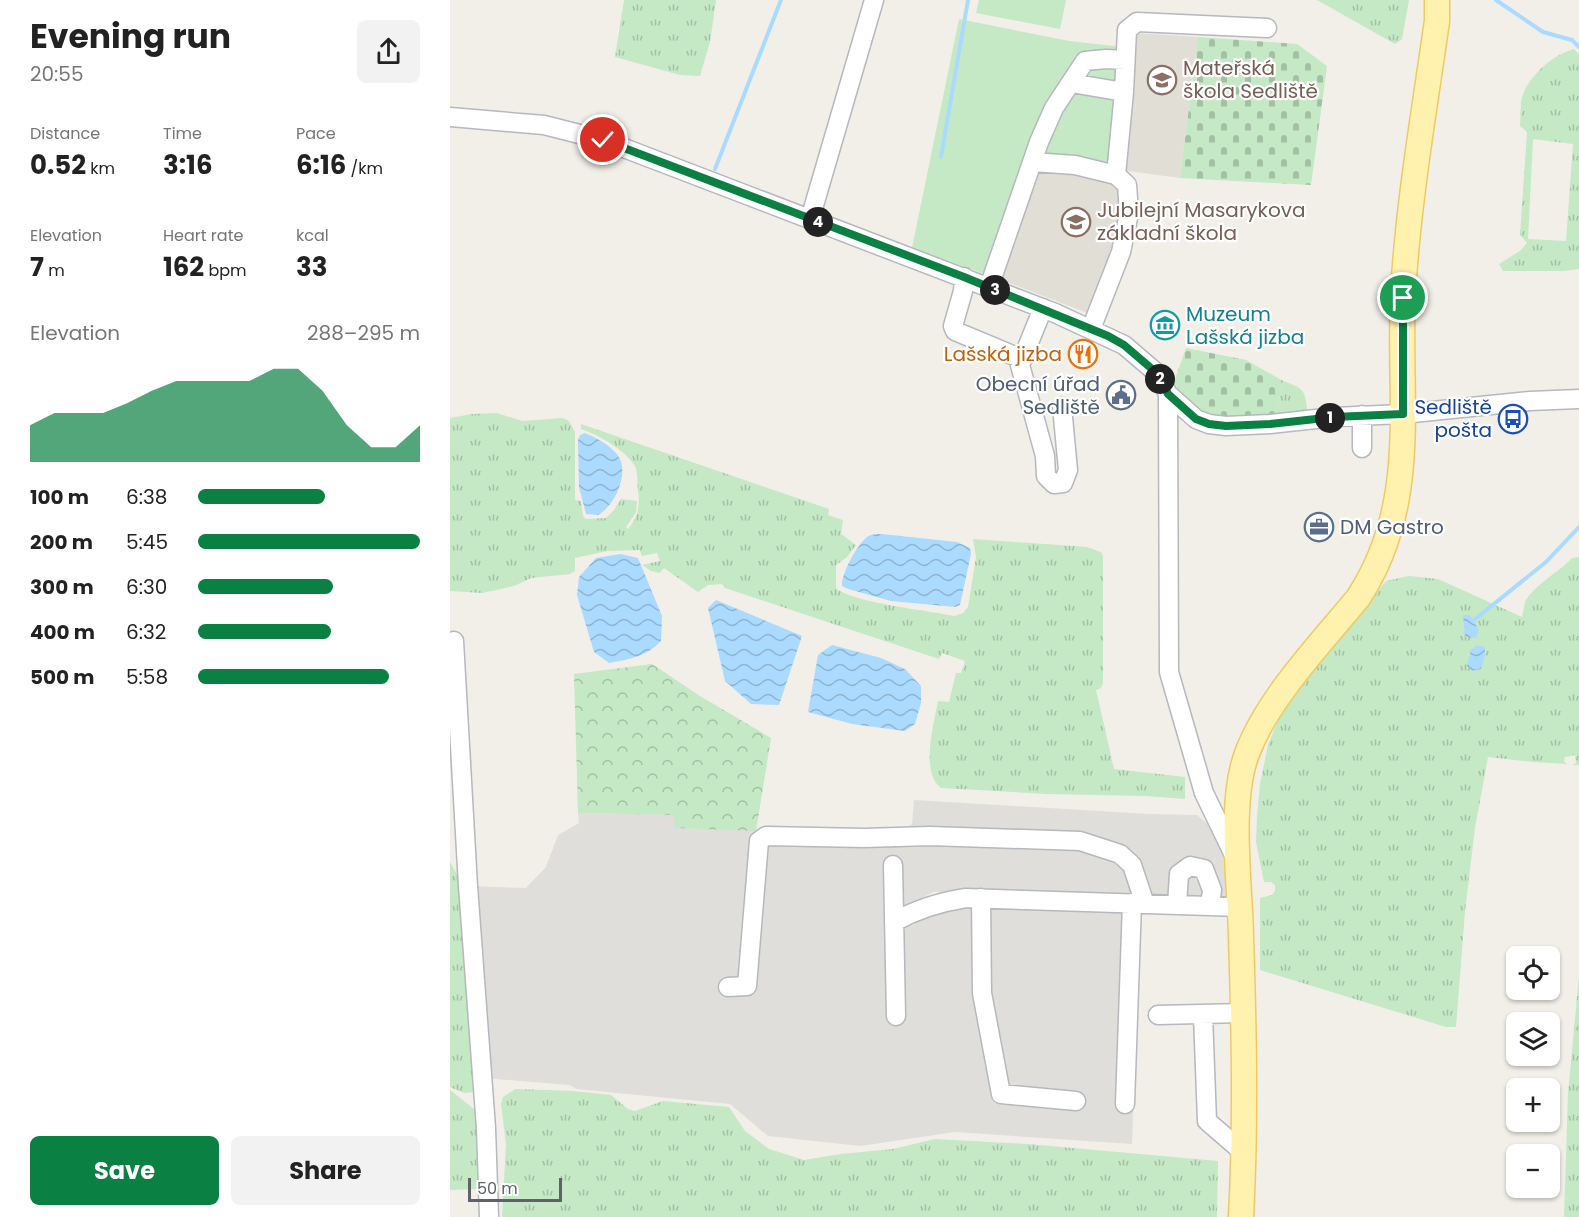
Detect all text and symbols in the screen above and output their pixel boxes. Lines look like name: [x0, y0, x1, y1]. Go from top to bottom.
text: Evening run: [30, 13, 231, 60]
button: share: [357, 20, 420, 83]
place label: Mateřská škola Sedliště: [1183, 54, 1318, 105]
text: 20:55: [30, 60, 83, 88]
school or university icon: Mateřská škola Sedliště: [1146, 64, 1178, 96]
pin: [577, 114, 628, 165]
text: Distance: [30, 122, 100, 145]
text: Time: [163, 122, 202, 145]
text: Pace: [296, 122, 336, 145]
icon: check: [586, 123, 619, 156]
text: 0.52: [30, 147, 86, 183]
text: 3:16: [163, 147, 212, 183]
text: 6:16: [296, 147, 346, 183]
text: km: [86, 157, 115, 180]
text: /km: [346, 157, 383, 180]
place label: Jubilejní Masarykova základní škola: [1097, 196, 1305, 247]
school or university icon: Jubilejní Masarykova základní škola: [1060, 206, 1092, 238]
pin: 4: [803, 207, 833, 237]
text: 4: [813, 210, 823, 233]
text: Elevation: [30, 224, 102, 247]
text: Heart rate: [163, 224, 243, 247]
text: kcal: [296, 224, 329, 247]
text: 7: [30, 249, 44, 285]
text: 162: [163, 249, 204, 285]
text: 33: [296, 249, 327, 285]
text: m: [44, 259, 65, 282]
text: bpm: [204, 259, 247, 282]
pin: [1377, 272, 1428, 323]
pin: 3: [980, 275, 1010, 305]
text: 3: [990, 278, 1000, 301]
icon: arrive: [1386, 281, 1419, 314]
place label: Muzeum Lašská jizba: [1186, 300, 1304, 351]
museum icon: Muzeum Lašská jizba: [1149, 309, 1181, 341]
text: Elevation: [30, 319, 120, 347]
text: 288–295 m: [307, 319, 420, 347]
restaurant icon: Lašská jizba: [1067, 338, 1099, 370]
place label: Lašská jizba: [944, 340, 1062, 368]
pin: 2: [1145, 364, 1175, 394]
text: 2: [1155, 367, 1165, 390]
place label: Obecní úřad Sedliště: [976, 370, 1100, 421]
public building icon: Obecní úřad Sedliště: [1105, 379, 1137, 411]
place label: Sedliště pošta: [1414, 393, 1492, 444]
pin: 1: [1315, 403, 1345, 433]
bus stop icon: Sedliště pošta: [1497, 403, 1529, 435]
text: 1: [1327, 406, 1333, 429]
text: 100 m: [30, 483, 89, 511]
text: 6:38: [126, 483, 167, 511]
office icon: DM Gastro: [1303, 511, 1335, 543]
place label: DM Gastro: [1340, 513, 1444, 541]
text: 200 m: [30, 528, 93, 556]
text: 5:45: [126, 528, 168, 556]
text: 300 m: [30, 573, 94, 601]
text: 6:30: [126, 573, 167, 601]
text: 400 m: [30, 618, 95, 646]
text: 6:32: [126, 618, 166, 646]
text: 500 m: [30, 663, 95, 691]
text: 5:58: [126, 663, 168, 691]
map controls: [1506, 946, 1560, 1198]
button: locate: [1506, 946, 1560, 1000]
button: layers: [1506, 1012, 1560, 1066]
button: +: [1506, 1078, 1560, 1132]
button: Save: [30, 1136, 219, 1205]
button: Share: [231, 1136, 420, 1205]
button: −: [1506, 1144, 1560, 1198]
scale bar: [468, 1175, 562, 1202]
text: 50 m: [477, 1177, 518, 1200]

